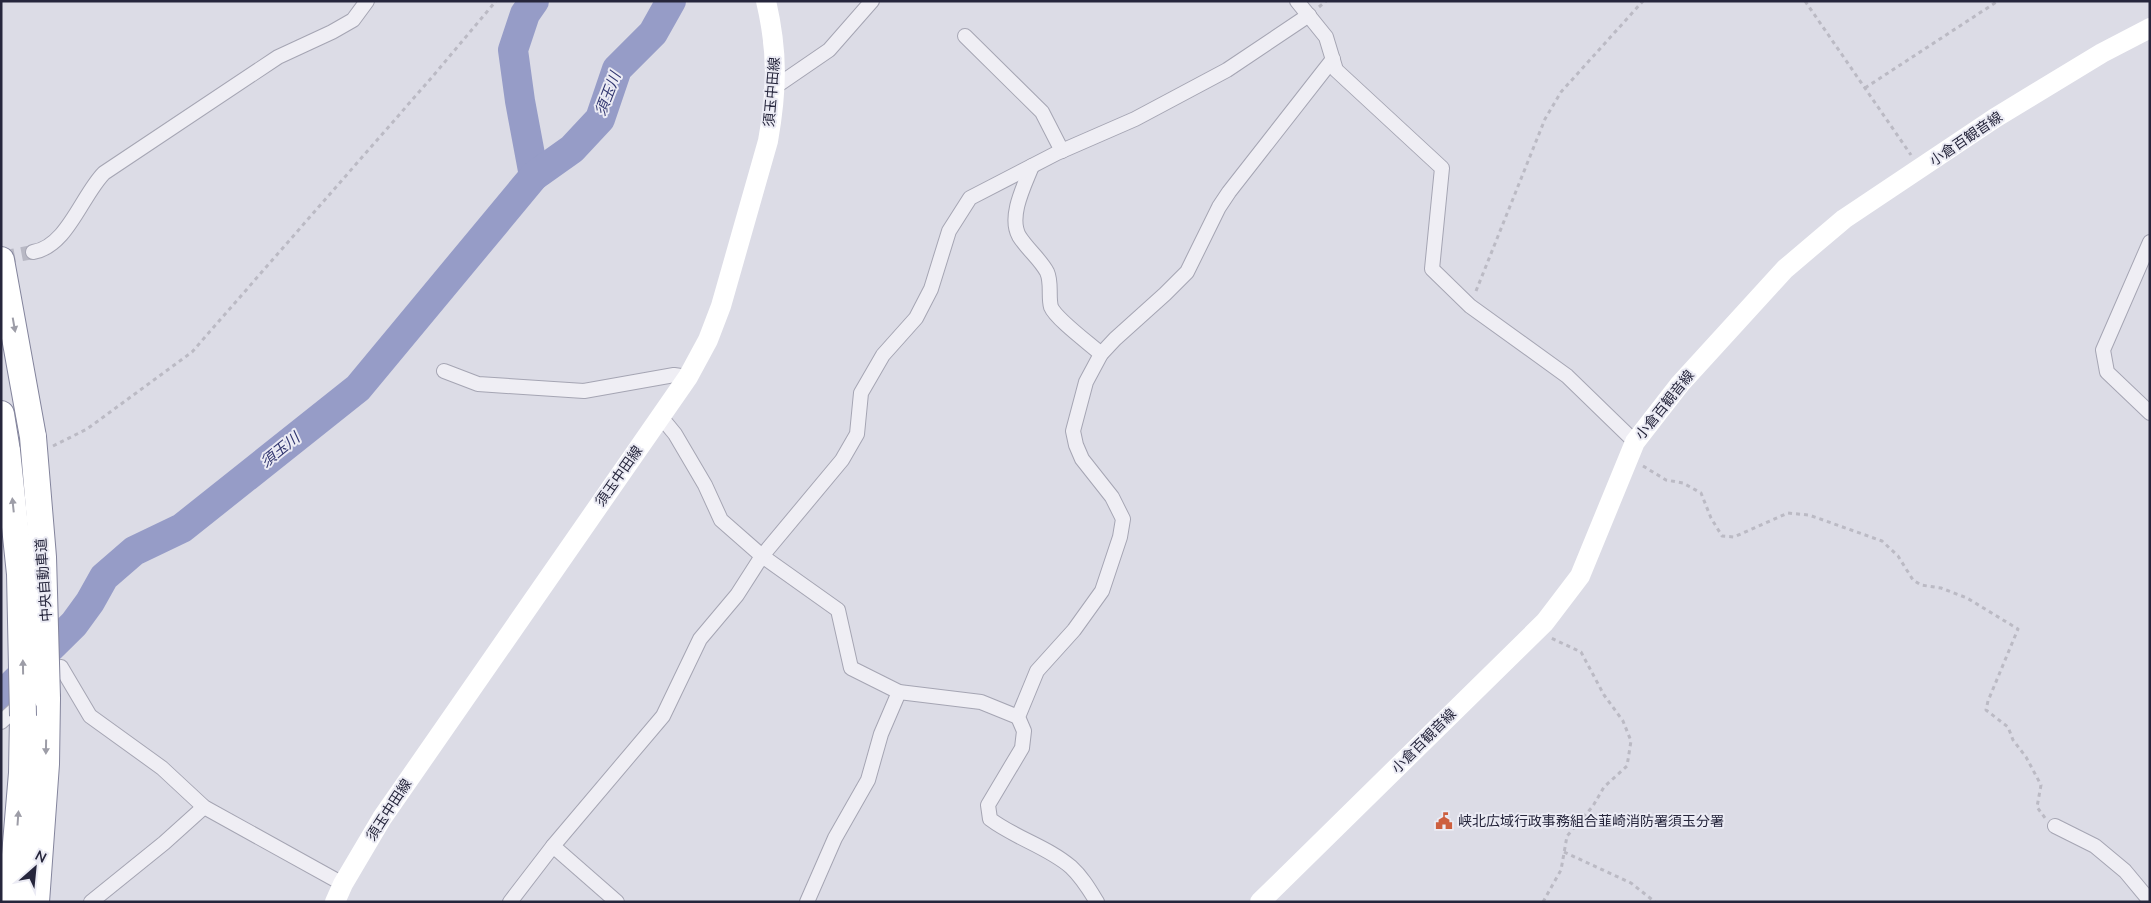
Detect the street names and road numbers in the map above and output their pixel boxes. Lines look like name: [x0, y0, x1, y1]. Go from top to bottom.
street label: 須玉中田線: [759, 56, 785, 128]
street label: 小倉百観音線: [1926, 108, 2006, 170]
street label: 小倉百観音線: [1631, 366, 1699, 444]
street label: 須玉中田線: [591, 442, 647, 510]
street label: 中央自動車道: [32, 537, 56, 623]
street label: 小倉百観音線: [1388, 705, 1460, 777]
street label: 須玉中田線: [362, 775, 416, 845]

